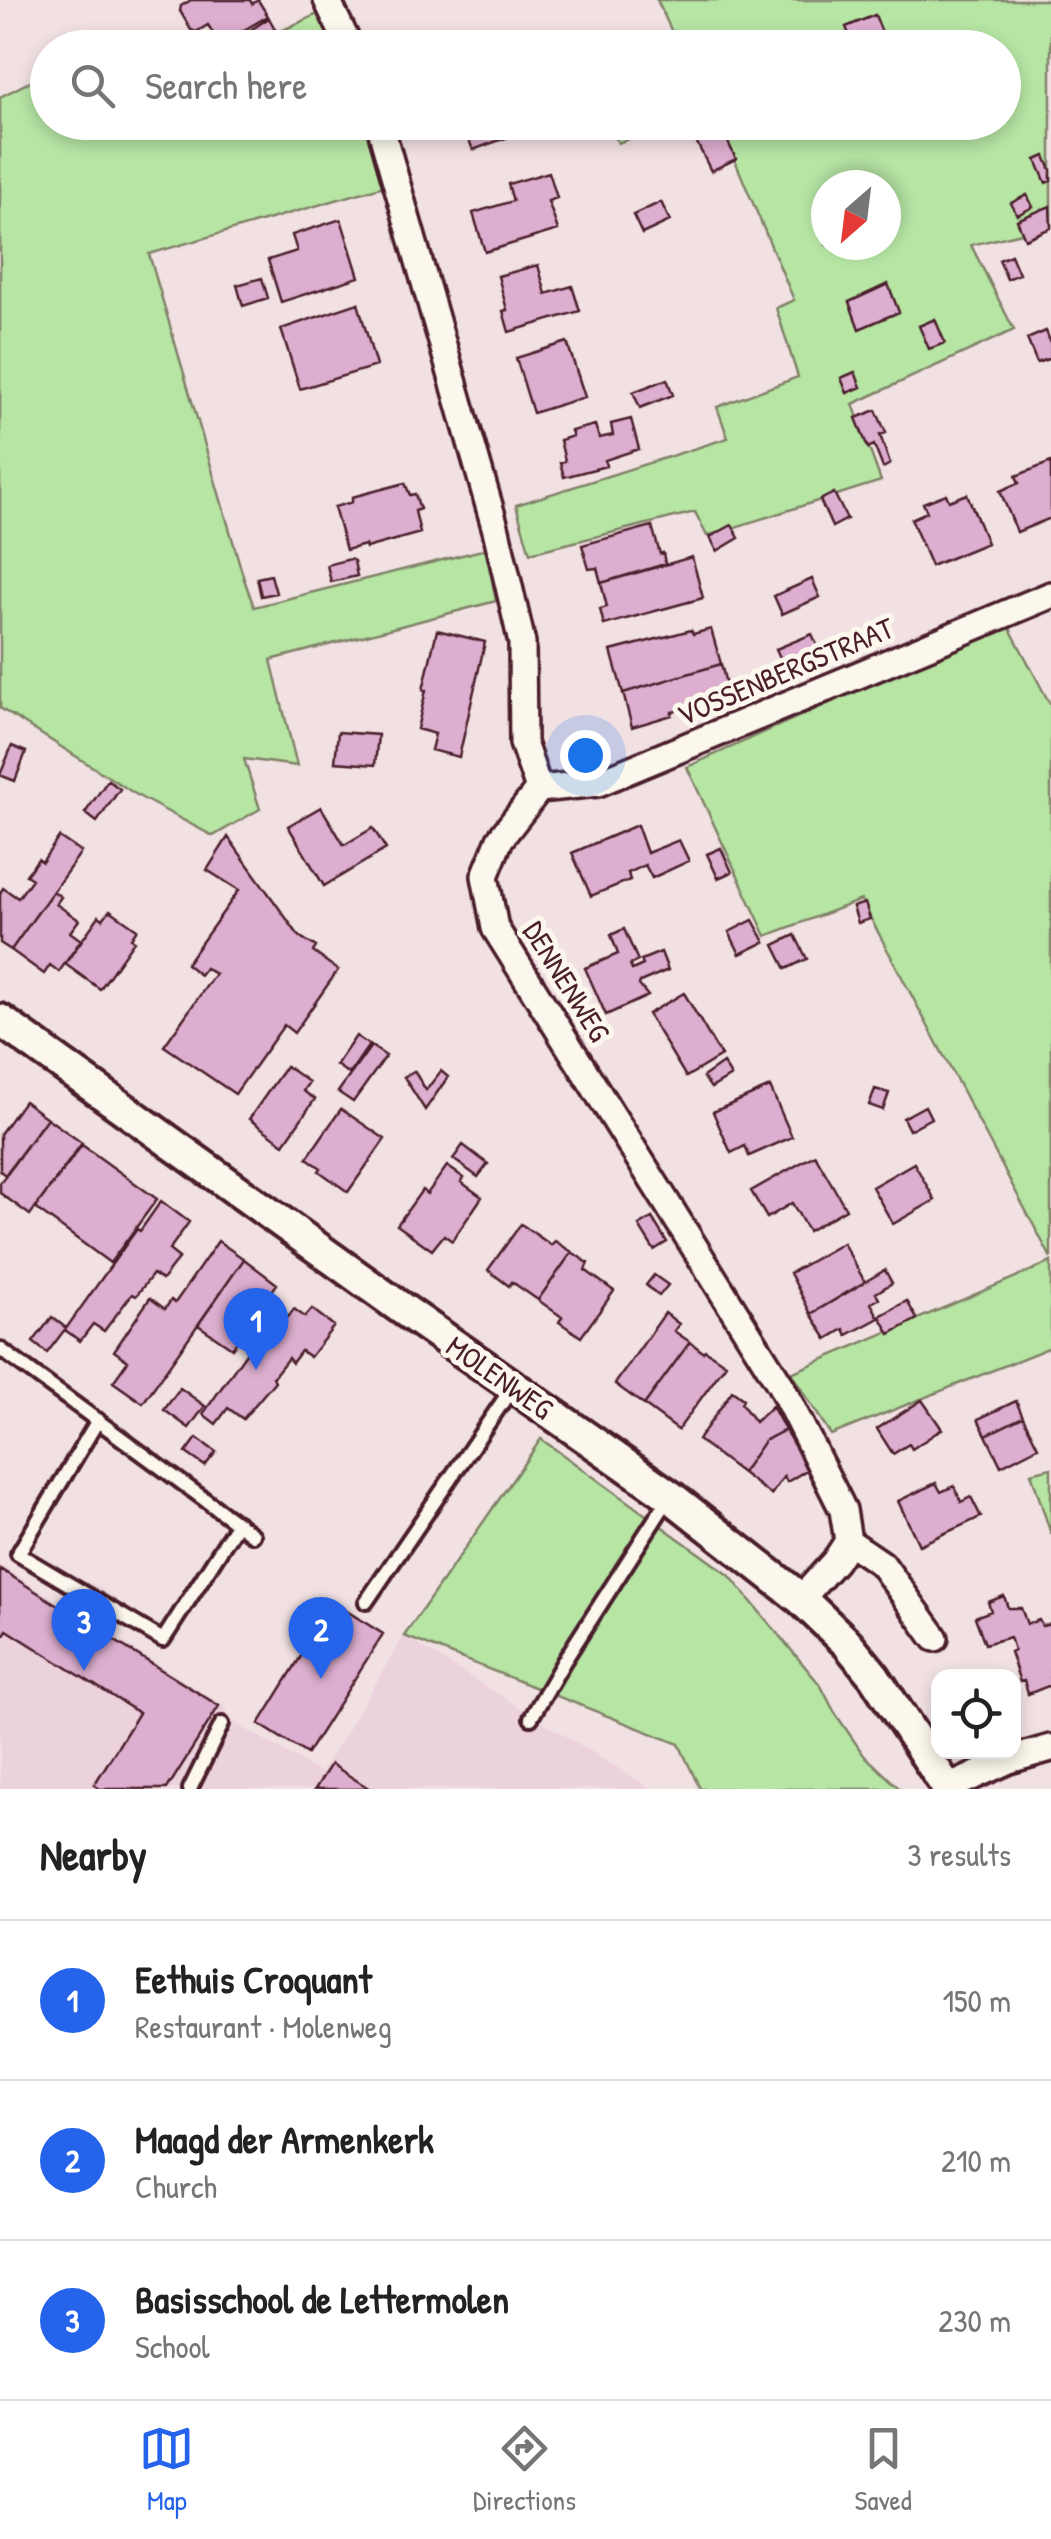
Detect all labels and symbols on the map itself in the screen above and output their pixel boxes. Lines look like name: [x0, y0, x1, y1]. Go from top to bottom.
north arrow: [811, 170, 901, 260]
street label: VOSSENBERGSTRAAT: [671, 607, 900, 735]
your location: [560, 730, 611, 781]
street label: DENNENWEG: [514, 913, 620, 1049]
pin: 1: [224, 1288, 288, 1370]
street label: MOLENWEG: [439, 1326, 562, 1428]
pin: 3: [52, 1588, 116, 1671]
pin: 2: [288, 1596, 354, 1679]

